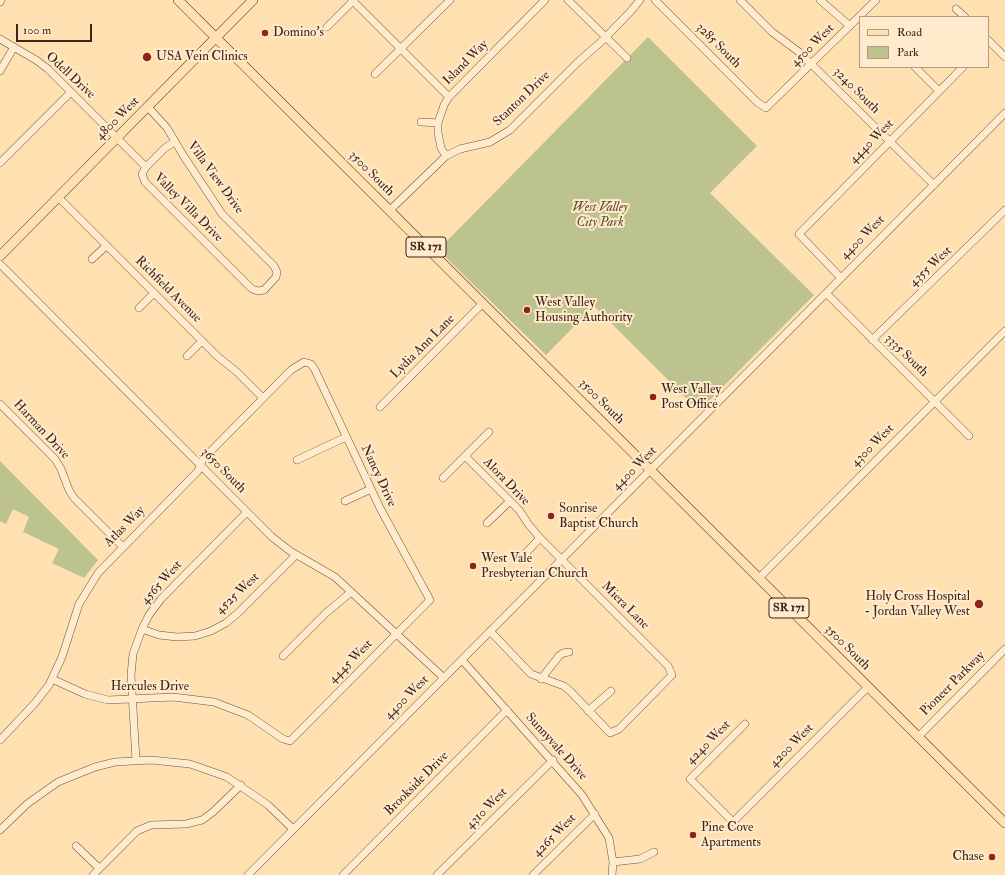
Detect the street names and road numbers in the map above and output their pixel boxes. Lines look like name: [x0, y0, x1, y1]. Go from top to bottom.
street label: 3285 South: [692, 20, 744, 72]
street label: 4500 West: [788, 21, 838, 71]
street label: Island Way: [440, 37, 492, 89]
street label: Odell Drive: [42, 49, 98, 103]
street label: 3240 South: [830, 65, 882, 117]
street label: Stanton Drive: [490, 68, 554, 130]
street label: 4800 West: [93, 94, 143, 144]
street label: 4440 West: [846, 116, 898, 168]
street label: Villa View Drive: [183, 139, 247, 217]
street label: 3500 South: [345, 148, 397, 200]
street label: Valley Villa Drive: [150, 170, 226, 246]
street label: 4400 West: [838, 213, 888, 263]
road number: SR 171: [406, 237, 446, 257]
street label: 4355 West: [907, 243, 955, 291]
street label: Richfield Avenue: [132, 254, 204, 326]
street label: Lydia Ann Lane: [388, 312, 458, 382]
street label: 3335 South: [881, 331, 931, 381]
street label: 3500 South: [575, 376, 627, 428]
street label: Harman Drive: [10, 397, 72, 463]
street label: 4300 West: [848, 421, 898, 471]
street label: Nancy Drive: [357, 442, 399, 510]
street label: 4400 West: [610, 444, 660, 494]
street label: 3650 South: [197, 445, 249, 497]
street label: Alora Drive: [479, 455, 533, 509]
street label: Atlas Way: [101, 503, 149, 551]
street label: 4565 West: [138, 558, 186, 608]
street label: 4525 West: [213, 570, 263, 618]
street label: Miera Lane: [598, 579, 652, 633]
road number: SR 171: [769, 598, 809, 618]
street label: 3500 South: [821, 622, 873, 674]
street label: 4445 West: [326, 637, 376, 687]
street label: Pioneer Parkway: [918, 649, 988, 719]
street label: 4400 West: [382, 673, 432, 723]
street label: Hercules Drive: [111, 679, 189, 695]
street label: Sunnyvale Drive: [522, 710, 590, 784]
street label: 4240 West: [684, 718, 734, 768]
street label: 4200 West: [767, 721, 817, 771]
street label: Brookside Drive: [382, 749, 452, 819]
street label: 4310 West: [463, 785, 511, 833]
street label: 4265 West: [530, 811, 580, 861]

